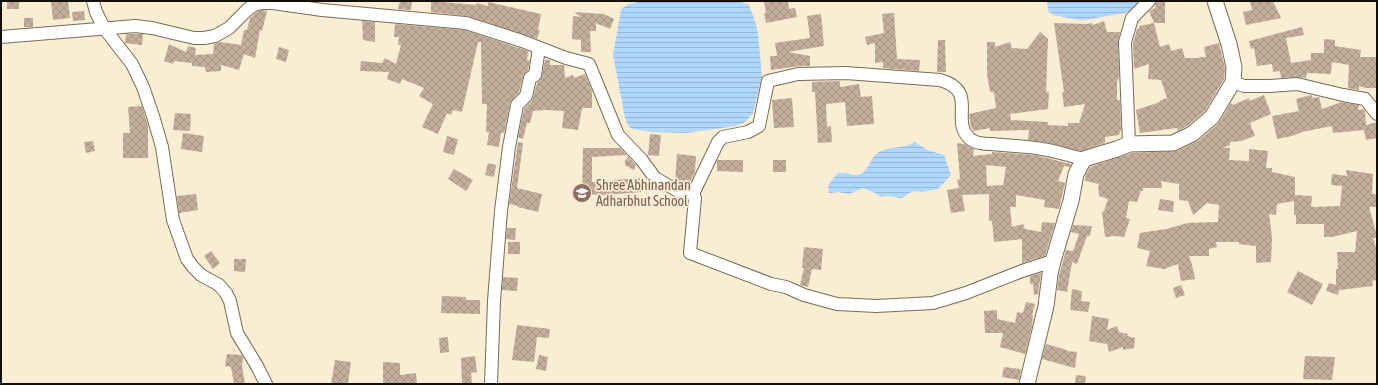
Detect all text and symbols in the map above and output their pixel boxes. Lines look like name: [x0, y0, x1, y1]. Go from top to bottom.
place label: Shree Abhinandan Adharbhut School: [596, 177, 691, 209]
school or university icon: Shree Abhinandan Adharbhut School: [571, 182, 593, 204]

